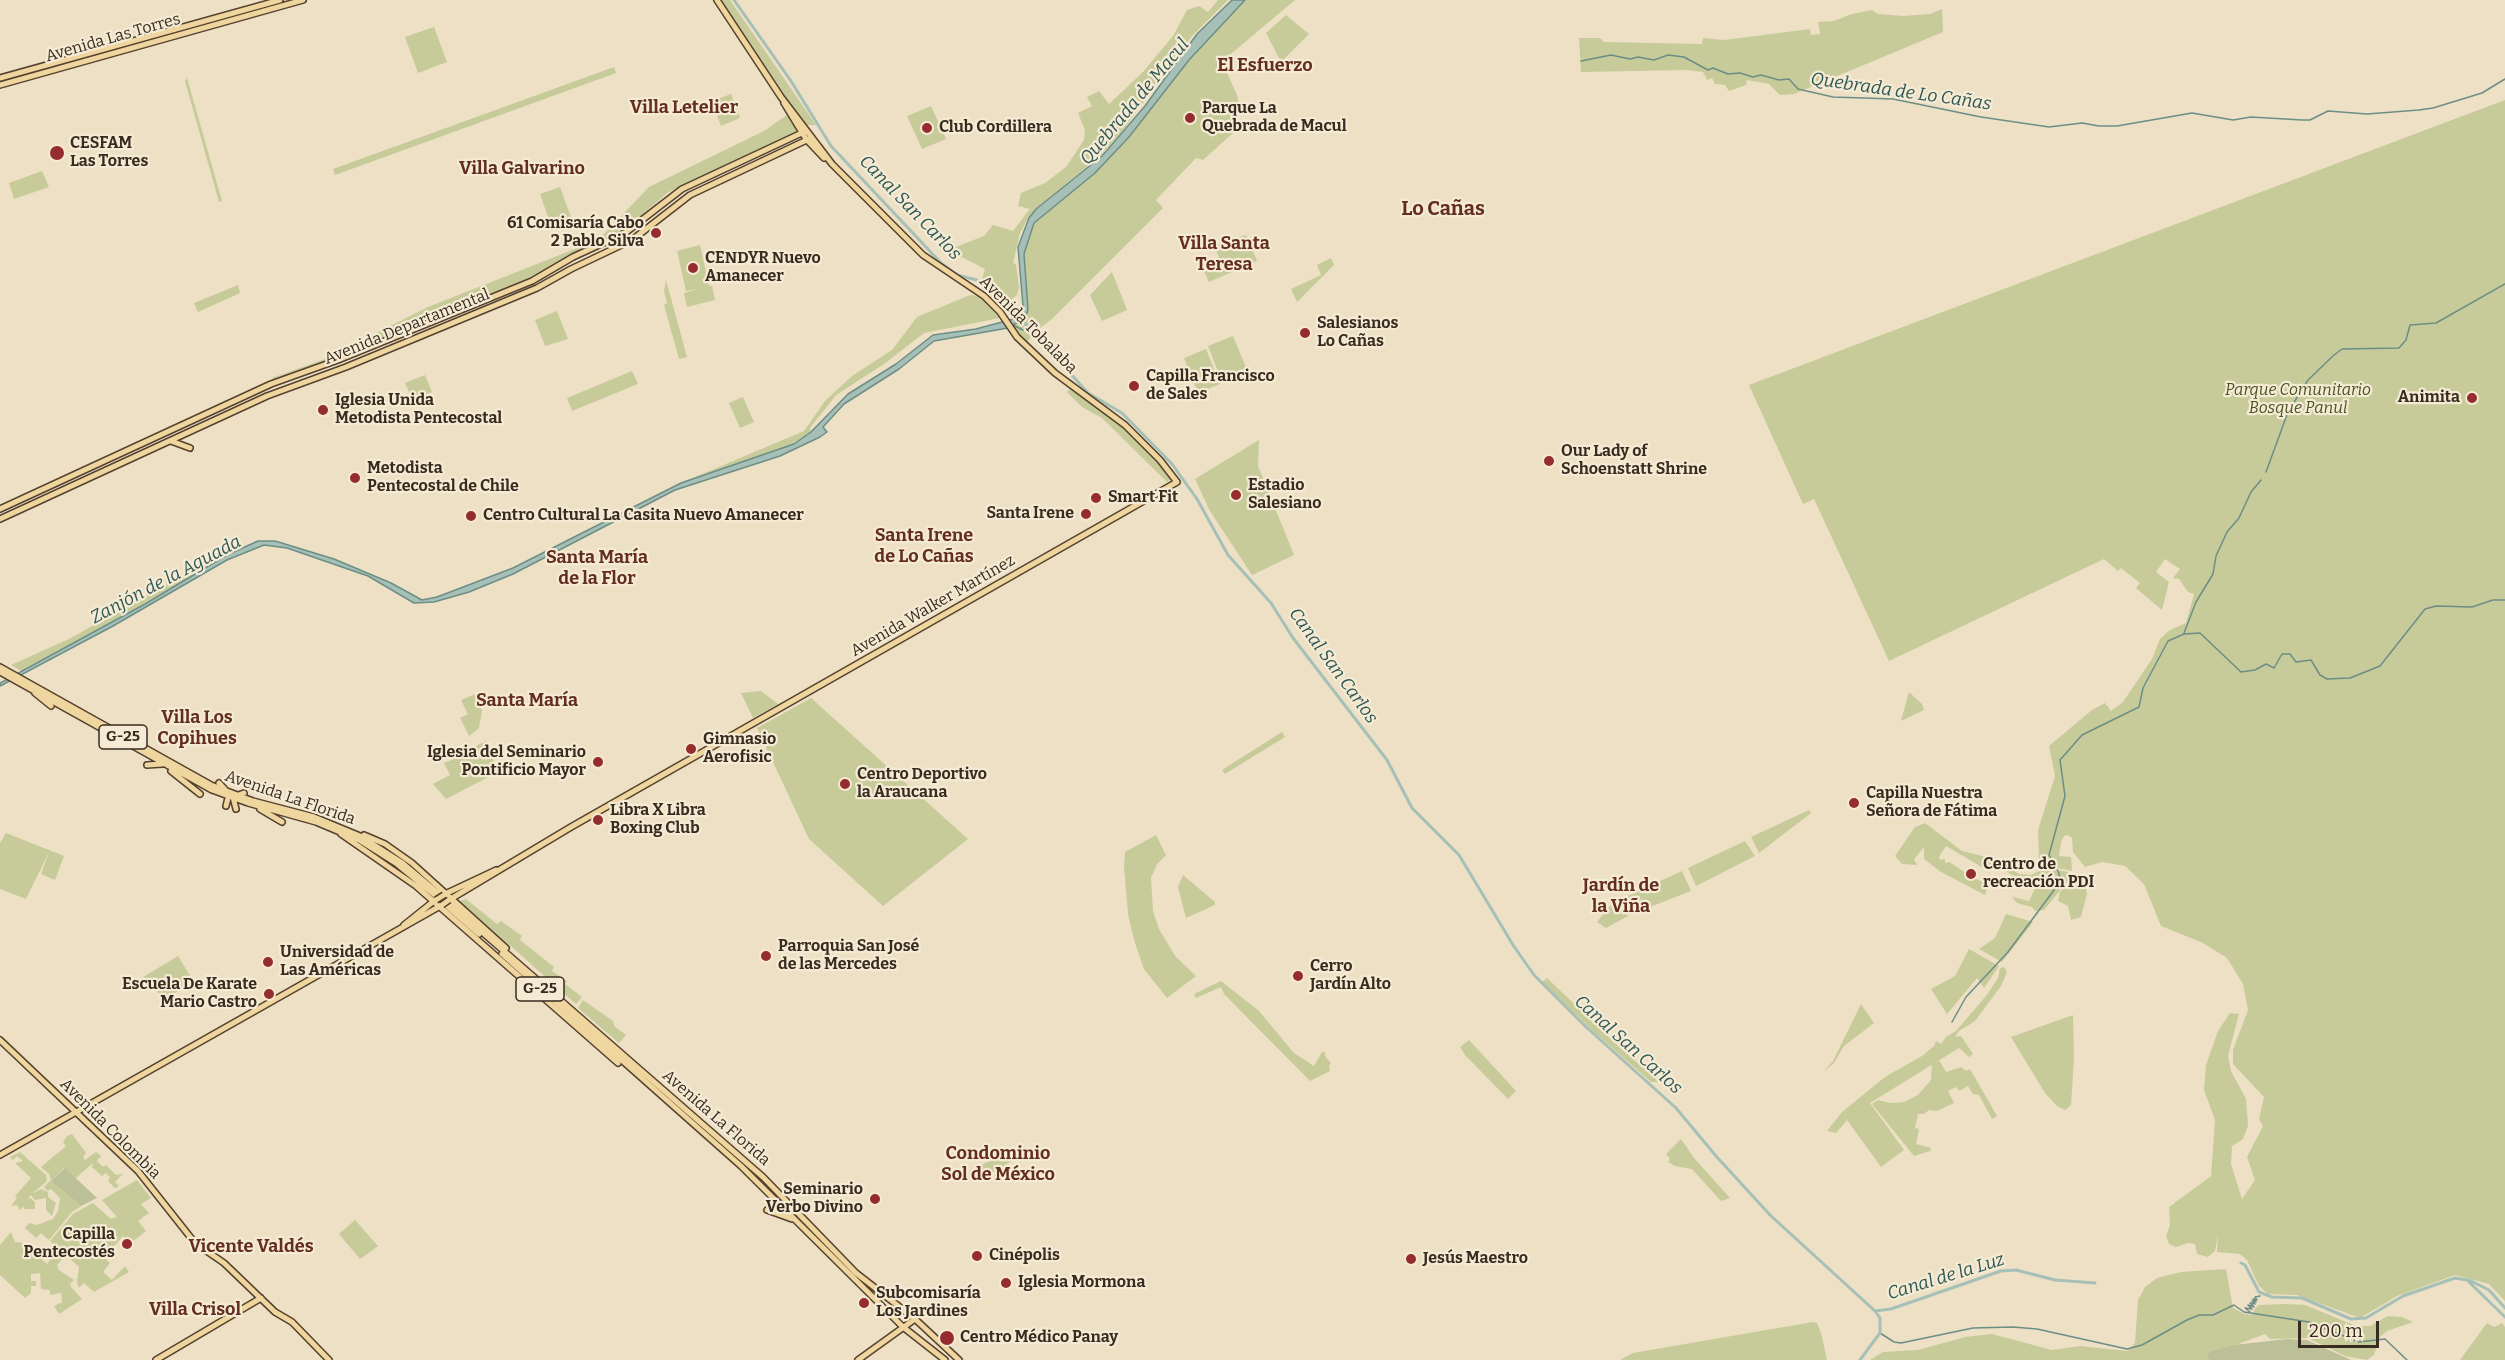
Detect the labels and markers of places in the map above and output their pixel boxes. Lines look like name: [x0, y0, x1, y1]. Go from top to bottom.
place label: Parque La Quebrada de Macul: [1202, 99, 1347, 137]
marker: Parque La Quebrada de Macul: [1183, 111, 1197, 125]
place label: Club Cordillera: [939, 118, 1052, 138]
marker: Club Cordillera: [920, 121, 934, 135]
place label: CESFAM Las Torres: [70, 134, 148, 172]
marker: CESFAM Las Torres: [48, 144, 66, 162]
place label: 61 Comisaría Cabo 2 Pablo Silva: [507, 214, 644, 252]
marker: 61 Comisaría Cabo 2 Pablo Silva: [649, 226, 663, 240]
place label: CENDYR Nuevo Amanecer: [705, 249, 821, 287]
marker: CENDYR Nuevo Amanecer: [686, 261, 700, 275]
place label: Salesianos Lo Cañas: [1317, 314, 1398, 352]
marker: Salesianos Lo Cañas: [1298, 326, 1312, 340]
place label: Capilla Francisco de Sales: [1146, 367, 1275, 405]
marker: Capilla Francisco de Sales: [1127, 379, 1141, 393]
place label: Animita: [2398, 388, 2460, 408]
place label: Iglesia Unida Metodista Pentecostal: [335, 391, 502, 429]
marker: Animita: [2465, 391, 2479, 405]
marker: Iglesia Unida Metodista Pentecostal: [316, 403, 330, 417]
place label: Our Lady of Schoenstatt Shrine: [1561, 442, 1707, 480]
marker: Our Lady of Schoenstatt Shrine: [1542, 454, 1556, 468]
place label: Metodista Pentecostal de Chile: [367, 459, 519, 497]
marker: Metodista Pentecostal de Chile: [348, 471, 362, 485]
place label: Estadio Salesiano: [1248, 476, 1321, 514]
place label: Smart Fit: [1108, 488, 1178, 508]
marker: Estadio Salesiano: [1229, 488, 1243, 502]
marker: Smart Fit: [1089, 491, 1103, 505]
place label: Santa Irene: [986, 504, 1074, 524]
place label: Centro Cultural La Casita Nuevo Amanecer: [483, 506, 804, 526]
marker: Santa Irene: [1079, 507, 1093, 521]
marker: Centro Cultural La Casita Nuevo Amanecer: [464, 509, 478, 523]
place label: Gimnasio Aerofisic: [703, 730, 776, 768]
marker: Gimnasio Aerofisic: [684, 742, 698, 756]
place label: Iglesia del Seminario Pontificio Mayor: [427, 743, 586, 781]
marker: Iglesia del Seminario Pontificio Mayor: [591, 755, 605, 769]
place label: Centro Deportivo la Araucana: [857, 765, 987, 803]
marker: Centro Deportivo la Araucana: [838, 777, 852, 791]
place label: Capilla Nuestra Señora de Fátima: [1866, 784, 1997, 822]
marker: Capilla Nuestra Señora de Fátima: [1847, 796, 1861, 810]
place label: Libra X Libra Boxing Club: [610, 801, 706, 839]
marker: Libra X Libra Boxing Club: [591, 813, 605, 827]
place label: Centro de recreación PDI: [1983, 855, 2094, 893]
marker: Centro de recreación PDI: [1964, 867, 1978, 881]
place label: Parroquia San José de las Mercedes: [778, 937, 919, 975]
place label: Universidad de Las Américas: [280, 943, 394, 981]
marker: Parroquia San José de las Mercedes: [759, 949, 773, 963]
marker: Universidad de Las Américas: [261, 955, 275, 969]
place label: Cerro Jardín Alto: [1310, 957, 1391, 995]
marker: Cerro Jardín Alto: [1291, 969, 1305, 983]
place label: Escuela De Karate Mario Castro: [122, 975, 257, 1013]
marker: Escuela De Karate Mario Castro: [262, 987, 276, 1001]
place label: Seminario Verbo Divino: [766, 1180, 863, 1218]
marker: Seminario Verbo Divino: [868, 1192, 882, 1206]
place label: Capilla Pentecostés: [24, 1225, 115, 1263]
marker: Capilla Pentecostés: [120, 1237, 134, 1251]
place label: Cinépolis: [989, 1246, 1060, 1266]
marker: Cinépolis: [970, 1249, 984, 1263]
place label: Jesús Maestro: [1423, 1249, 1528, 1269]
marker: Jesús Maestro: [1404, 1252, 1418, 1266]
place label: Iglesia Mormona: [1018, 1273, 1145, 1293]
marker: Iglesia Mormona: [999, 1276, 1013, 1290]
place label: Subcomisaría Los Jardines: [876, 1284, 981, 1322]
marker: Subcomisaría Los Jardines: [857, 1296, 871, 1310]
place label: Centro Médico Panay: [960, 1328, 1118, 1348]
marker: Centro Médico Panay: [938, 1329, 956, 1347]

